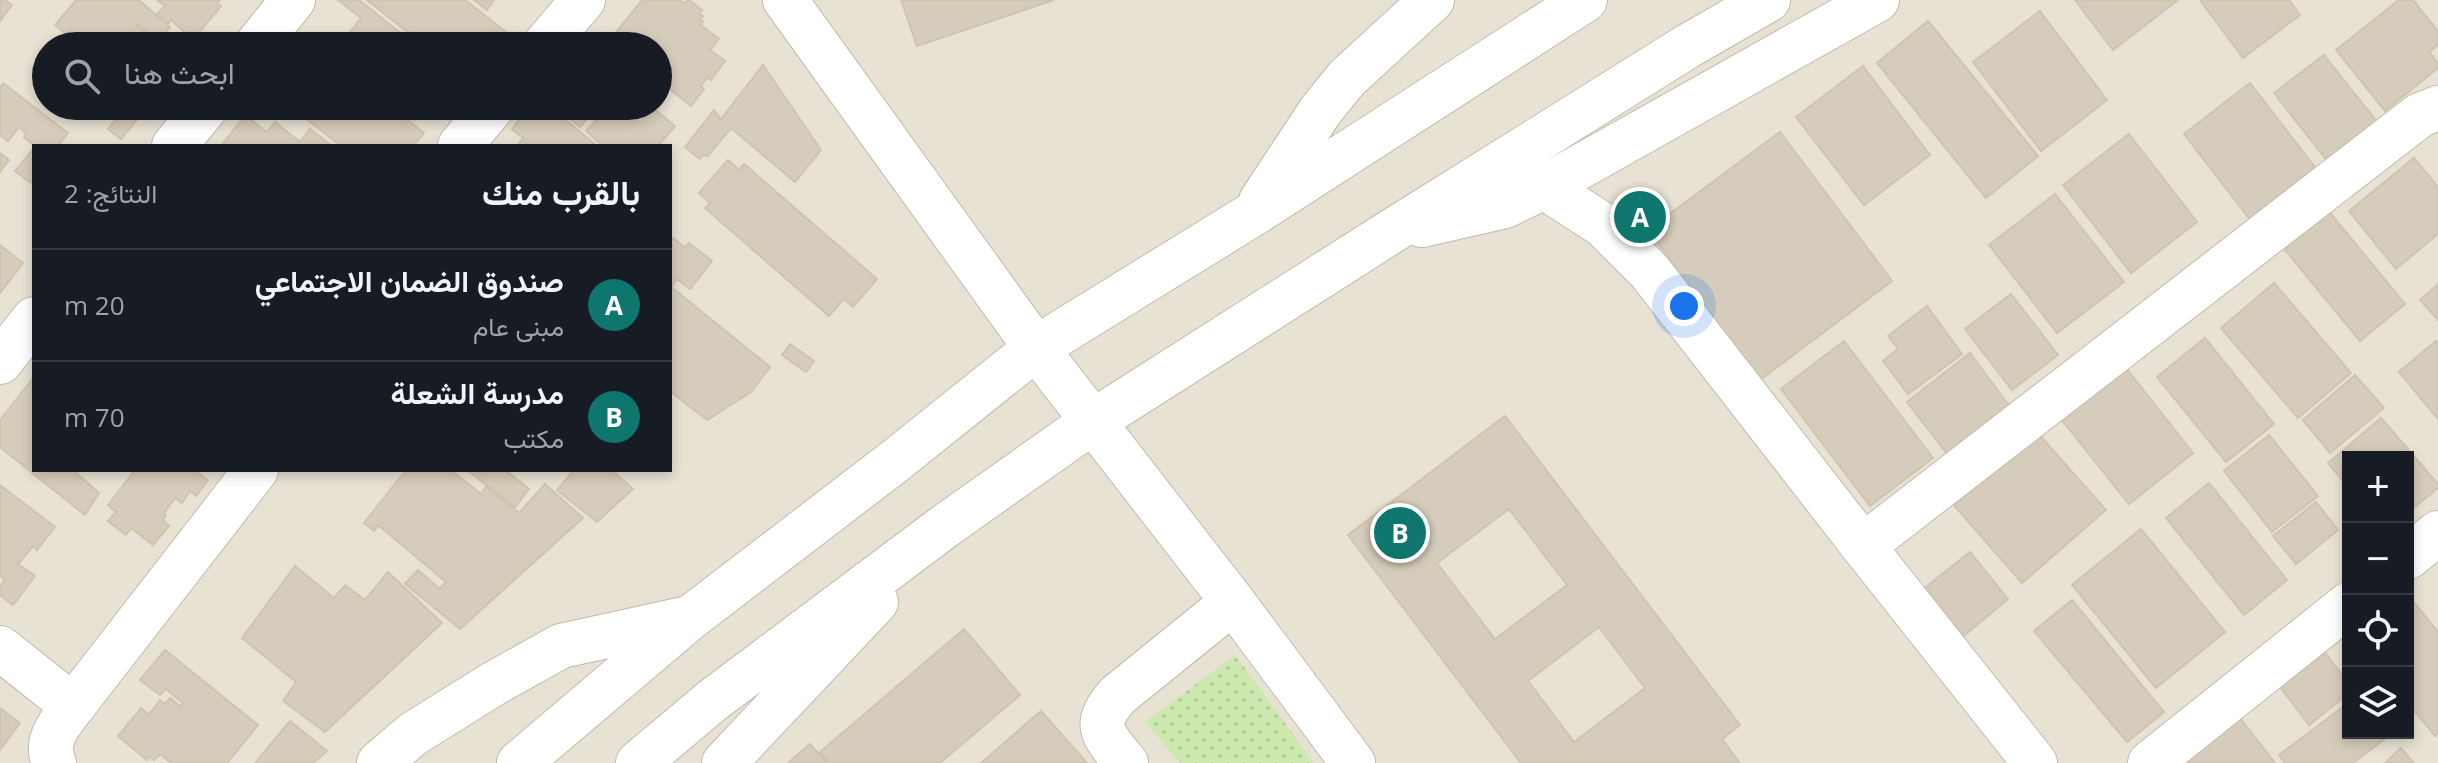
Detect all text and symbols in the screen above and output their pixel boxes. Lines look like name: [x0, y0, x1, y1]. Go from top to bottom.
search box: [32, 32, 672, 120]
text: ابحث هنا: [124, 52, 235, 93]
icon: search: [60, 54, 104, 98]
text: بالقرب منك: [482, 169, 640, 215]
text: النتائج: 2: [64, 175, 157, 211]
pin: A: [1614, 187, 1666, 247]
text: صندوق الضمان الاجتماعي: [255, 260, 564, 301]
your location: [1664, 286, 1704, 326]
text: 20 m: [64, 287, 125, 323]
text: A: [605, 287, 623, 323]
text: مبنى عام: [473, 308, 564, 344]
text: مدرسة الشعلة: [390, 372, 564, 413]
text: 70 m: [64, 399, 125, 435]
text: B: [605, 399, 623, 435]
text: مكتب: [503, 420, 564, 456]
map controls: [2342, 451, 2414, 739]
button: +: [2342, 451, 2414, 523]
pin: B: [1374, 503, 1426, 563]
button: −: [2342, 523, 2414, 595]
button: locate: [2342, 595, 2414, 667]
button: layers: [2342, 667, 2414, 739]

